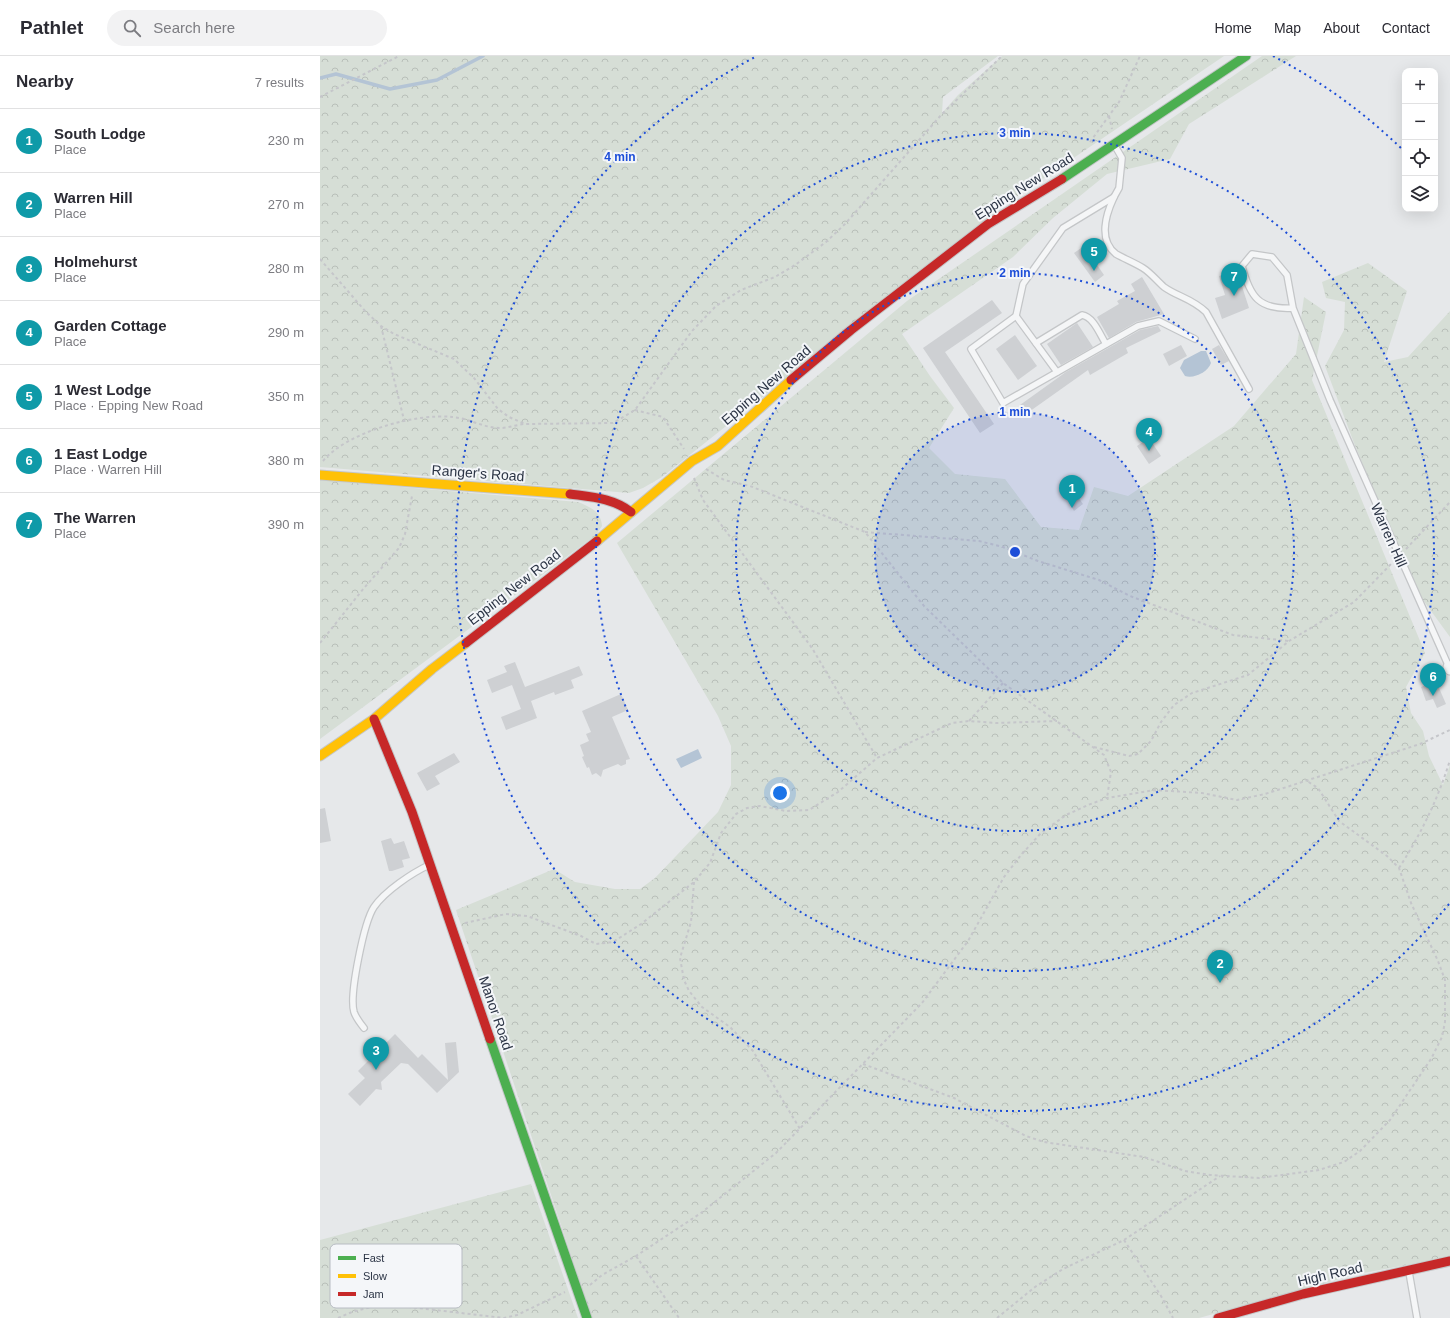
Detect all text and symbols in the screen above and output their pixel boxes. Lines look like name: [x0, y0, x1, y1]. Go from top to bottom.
search box: [107, 10, 387, 46]
text: Pathlet: [20, 17, 83, 38]
icon: search: [121, 17, 143, 39]
text: Search here: [153, 19, 235, 36]
text: Home: [1215, 20, 1252, 36]
text: Map: [1274, 20, 1301, 36]
text: About: [1323, 20, 1360, 36]
text: Contact: [1382, 20, 1430, 36]
map controls: [1402, 68, 1438, 212]
button: +: [1402, 68, 1438, 104]
text: Nearby: [16, 72, 74, 91]
text: 7 results: [255, 75, 304, 90]
button: −: [1402, 104, 1438, 140]
text: South Lodge: [54, 125, 146, 142]
text: 3 min: [999, 126, 1031, 140]
text: 1: [25, 133, 33, 148]
text: 230 m: [268, 133, 304, 148]
button: locate: [1402, 140, 1438, 176]
text: Place: [54, 142, 87, 157]
street label: Epping New Road: [972, 149, 1076, 223]
text: 4 min: [604, 150, 636, 164]
button: layers: [1402, 176, 1438, 212]
text: Warren Hill: [54, 189, 133, 206]
text: 2: [25, 197, 33, 212]
text: 270 m: [268, 197, 304, 212]
text: Place: [54, 206, 87, 221]
pin: 5: [1081, 238, 1107, 271]
text: Holmehurst: [54, 253, 137, 270]
text: 3: [25, 261, 33, 276]
text: 280 m: [268, 261, 304, 276]
pin: 7: [1221, 263, 1247, 296]
text: 2 min: [999, 266, 1031, 280]
text: Place: [54, 270, 87, 285]
text: Garden Cottage: [54, 317, 167, 334]
text: 4: [25, 325, 33, 340]
text: 290 m: [268, 325, 304, 340]
text: Place: [54, 334, 87, 349]
street label: Epping New Road: [718, 342, 814, 428]
text: 1 West Lodge: [54, 381, 151, 398]
text: 5: [25, 389, 33, 404]
text: 350 m: [268, 389, 304, 404]
text: Place · Epping New Road: [54, 398, 203, 413]
text: 1 min: [999, 405, 1031, 419]
pin: 4: [1136, 418, 1162, 451]
text: 1 East Lodge: [54, 445, 147, 462]
text: 6: [25, 453, 33, 468]
text: 380 m: [268, 453, 304, 468]
text: Place · Warren Hill: [54, 462, 162, 477]
street label: Ranger's Road: [431, 462, 525, 484]
pin: 1: [1059, 475, 1085, 508]
street label: Warren Hill: [1368, 500, 1410, 570]
text: The Warren: [54, 509, 136, 526]
text: 7: [25, 517, 33, 532]
text: 390 m: [268, 517, 304, 532]
text: Place: [54, 526, 87, 541]
centre of rings: [1008, 545, 1022, 559]
street label: Epping New Road: [465, 546, 563, 628]
pin: 6: [1420, 663, 1446, 696]
your location: [770, 783, 790, 803]
pin: 2: [1207, 950, 1233, 983]
street label: Manor Road: [476, 974, 516, 1052]
pin: 3: [363, 1037, 389, 1070]
legend: [330, 1244, 462, 1308]
text: Fast: [363, 1252, 384, 1264]
street label: High Road: [1296, 1259, 1364, 1289]
text: Slow: [363, 1270, 387, 1282]
text: Jam: [363, 1288, 384, 1300]

